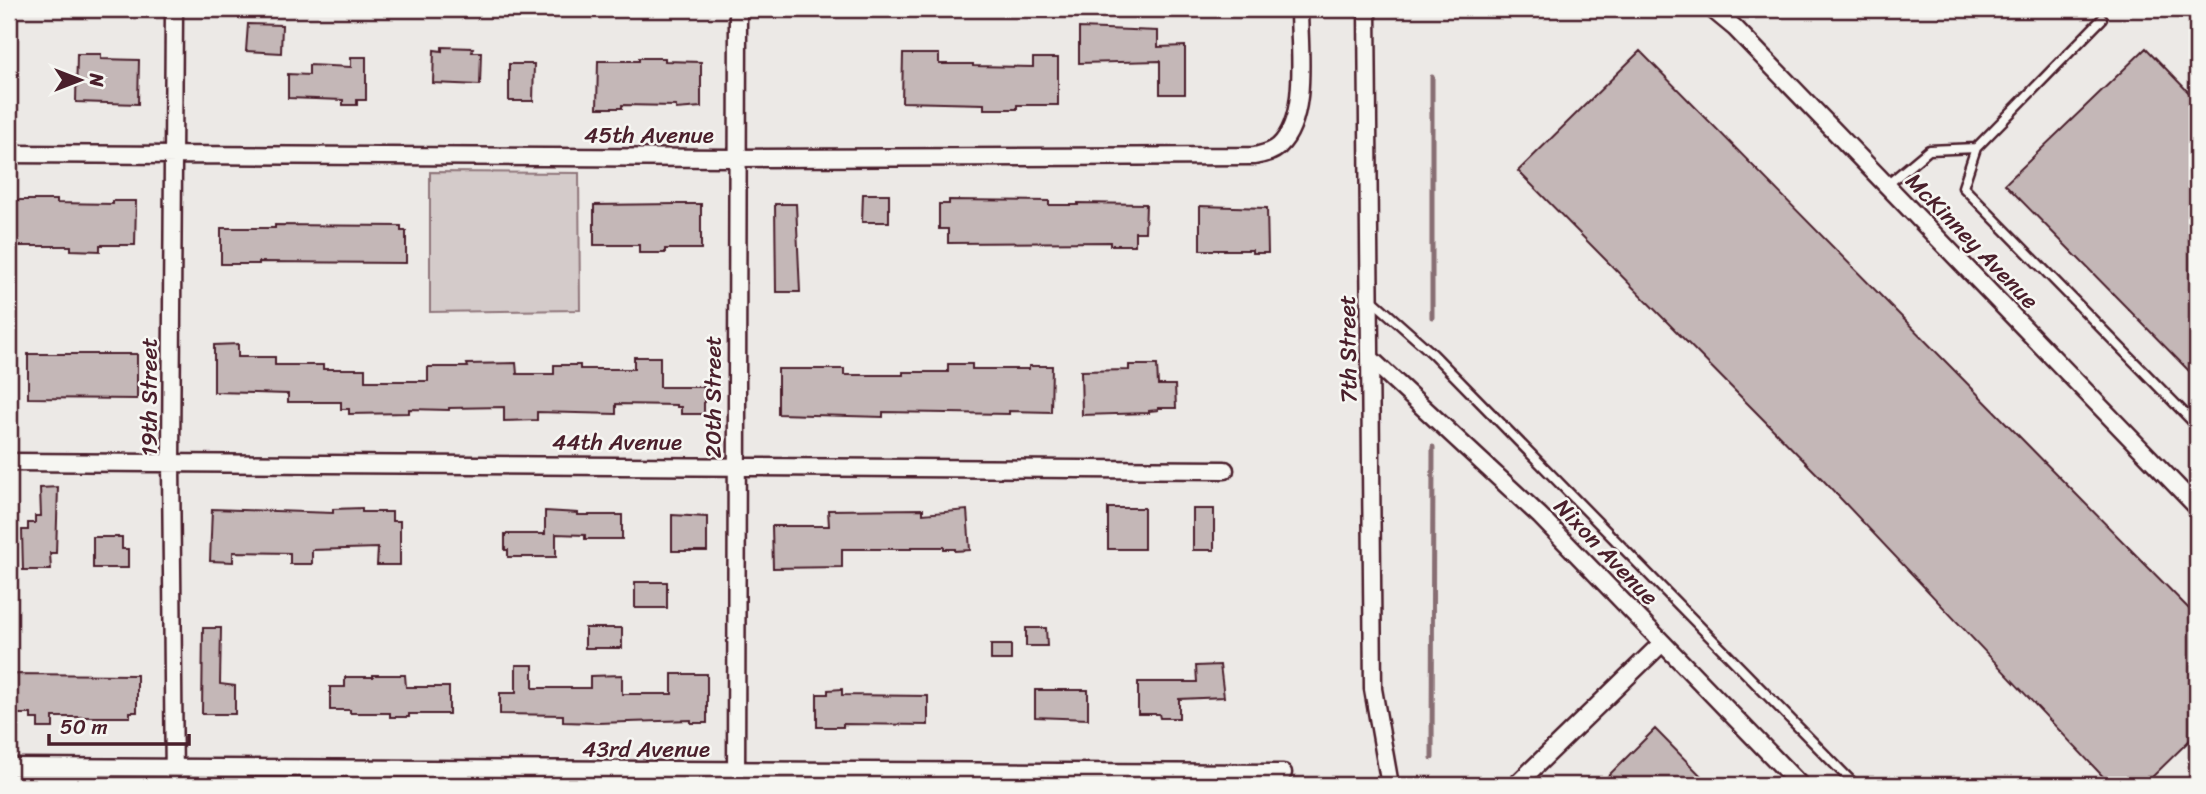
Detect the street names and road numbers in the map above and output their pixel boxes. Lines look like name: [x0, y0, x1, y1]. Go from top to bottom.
street label: 45th Avenue: [584, 115, 714, 156]
street label: McKinney Avenue: [1895, 162, 2049, 320]
street label: 7th Street: [1327, 295, 1369, 403]
street label: 20th Street: [693, 336, 734, 458]
street label: 19th Street: [129, 338, 170, 456]
street label: 44th Avenue: [552, 422, 682, 463]
street label: Nixon Avenue: [1543, 488, 1669, 616]
street label: 43rd Avenue: [582, 729, 710, 770]

